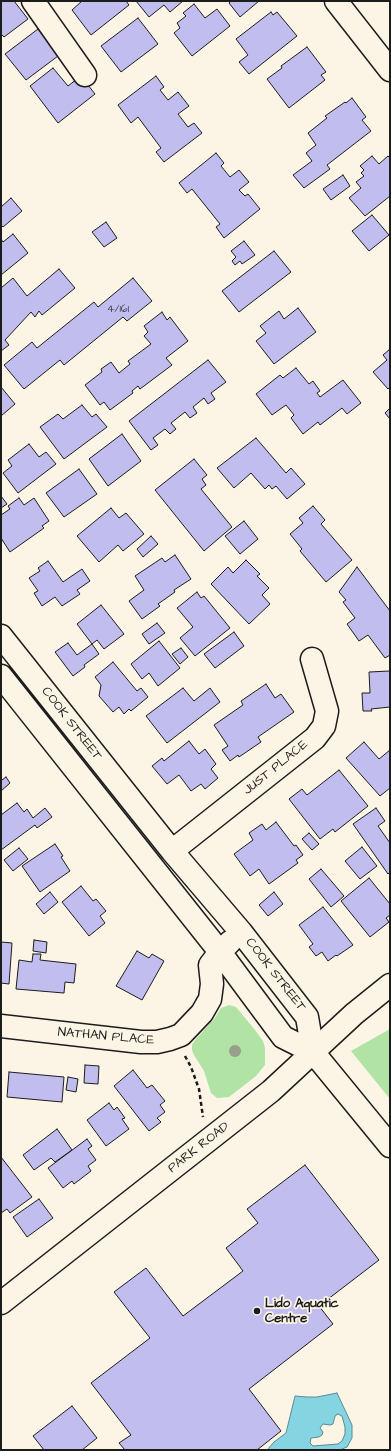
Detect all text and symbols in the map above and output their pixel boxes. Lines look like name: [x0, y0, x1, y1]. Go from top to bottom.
house number: 4/161: [107, 303, 129, 317]
street label: COOK STREET: [37, 684, 105, 764]
street label: JUST PLACE: [241, 737, 311, 799]
street label: COOK STREET: [241, 935, 309, 1015]
street label: NATHAN PLACE: [57, 1025, 155, 1049]
street label: PARK ROAD: [165, 1119, 233, 1177]
place label: Lido Aquatic Centre: [265, 1296, 339, 1327]
marker: Lido Aquatic Centre: [252, 1306, 262, 1316]

